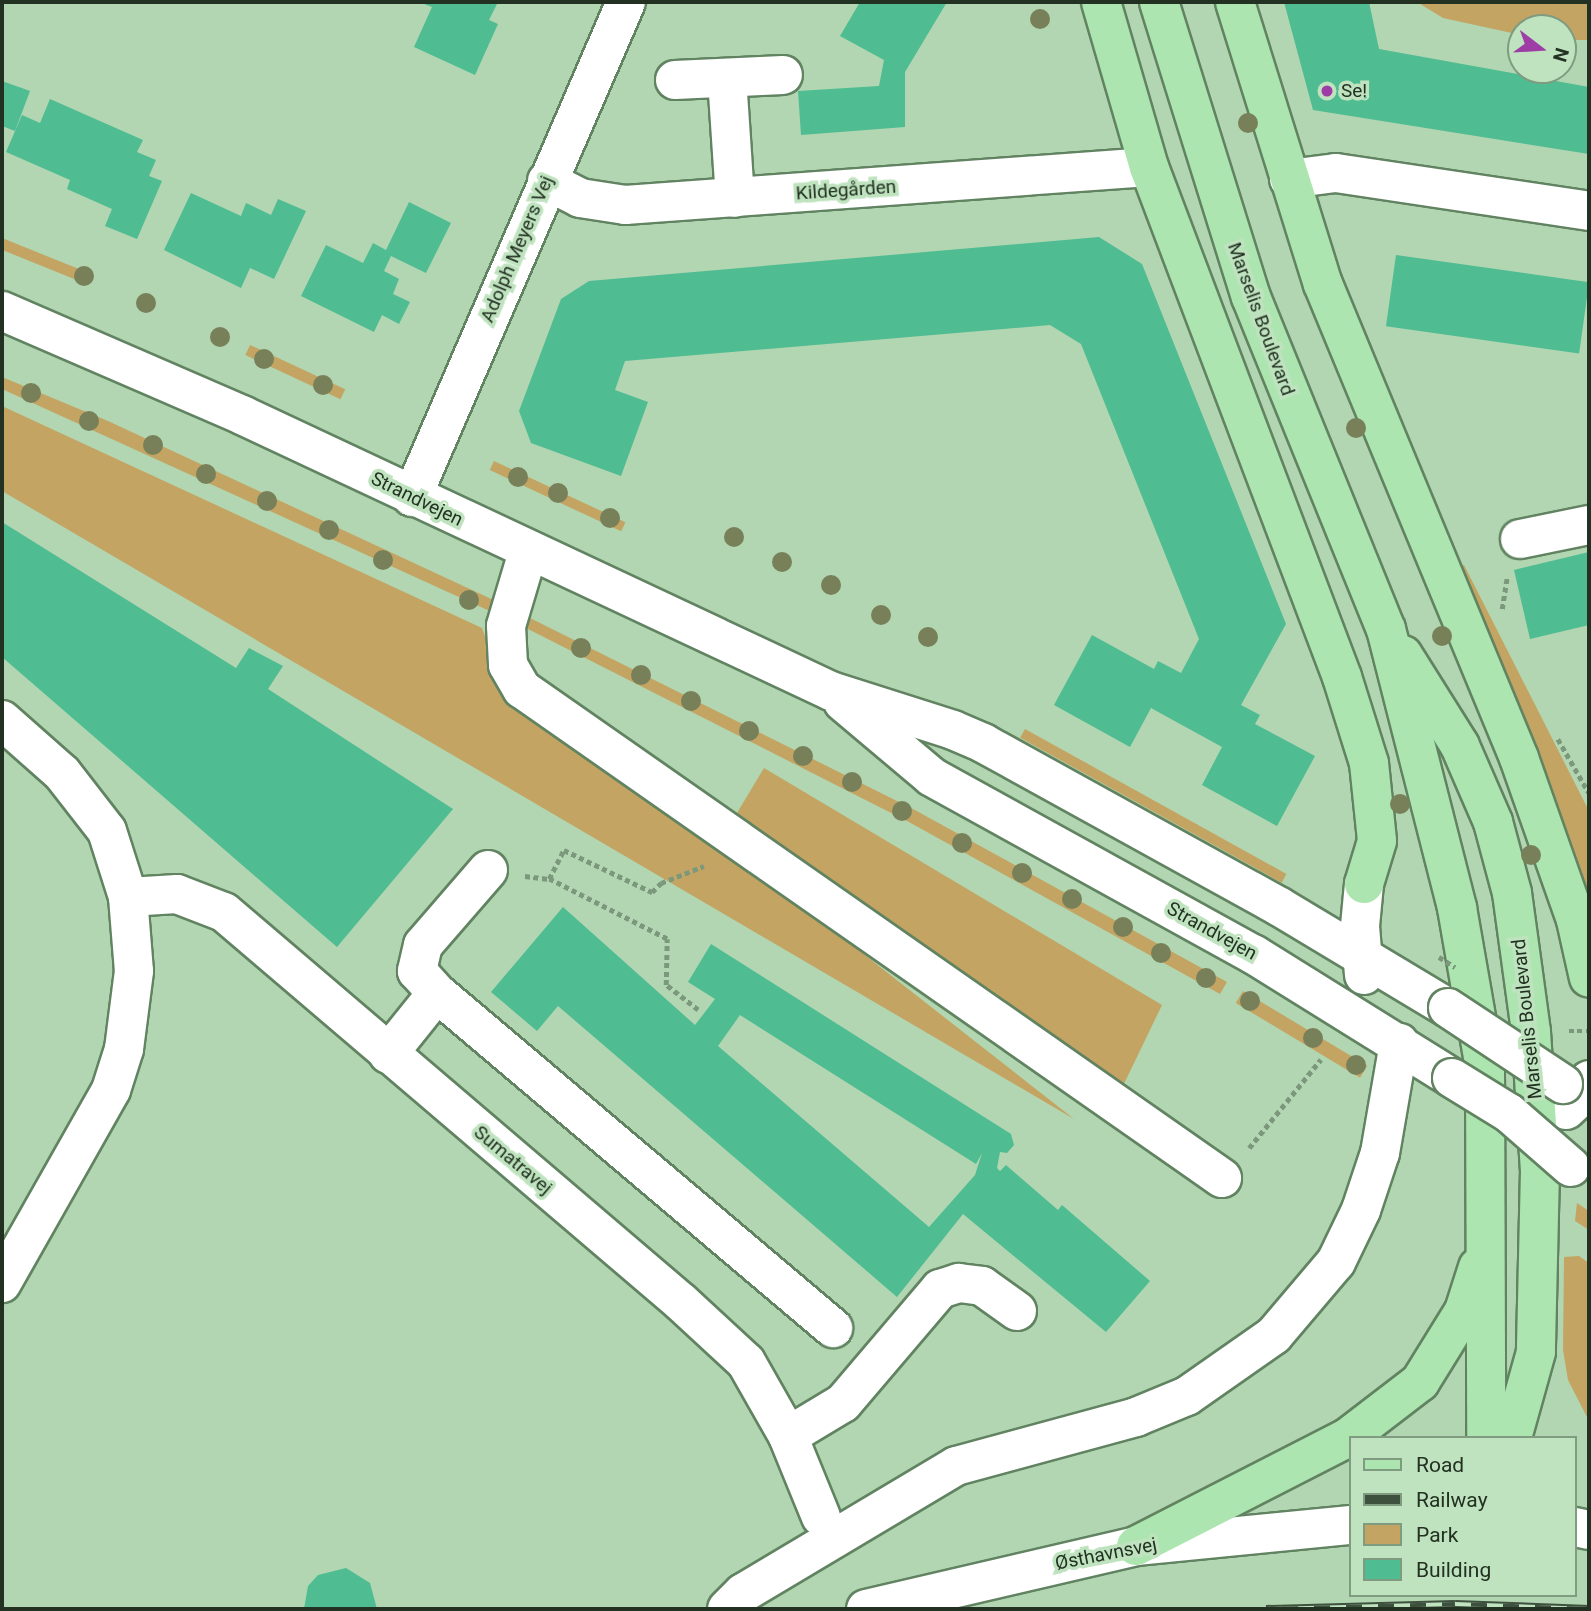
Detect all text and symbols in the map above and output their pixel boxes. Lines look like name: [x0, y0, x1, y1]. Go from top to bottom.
north arrow: [1507, 14, 1577, 84]
text: N: [1548, 45, 1574, 64]
place label: Se!: [1341, 80, 1367, 102]
marker: Se!: [1319, 83, 1335, 99]
street label: Adolph Meyers Vej: [476, 172, 558, 326]
street label: Kildegården: [795, 175, 897, 205]
street label: Marselis Boulevard: [1223, 239, 1299, 399]
street label: Strandvejen: [367, 467, 467, 531]
street label: Strandvejen: [1163, 897, 1261, 965]
street label: Marselis Boulevard: [1507, 938, 1547, 1100]
street label: Sumatravej: [469, 1121, 557, 1199]
legend: [1350, 1436, 1577, 1597]
text: Road: [1416, 1453, 1464, 1477]
text: Railway: [1416, 1488, 1488, 1512]
text: Park: [1416, 1523, 1458, 1547]
street label: Østhavnsvej: [1053, 1533, 1159, 1575]
text: Building: [1416, 1558, 1491, 1582]

